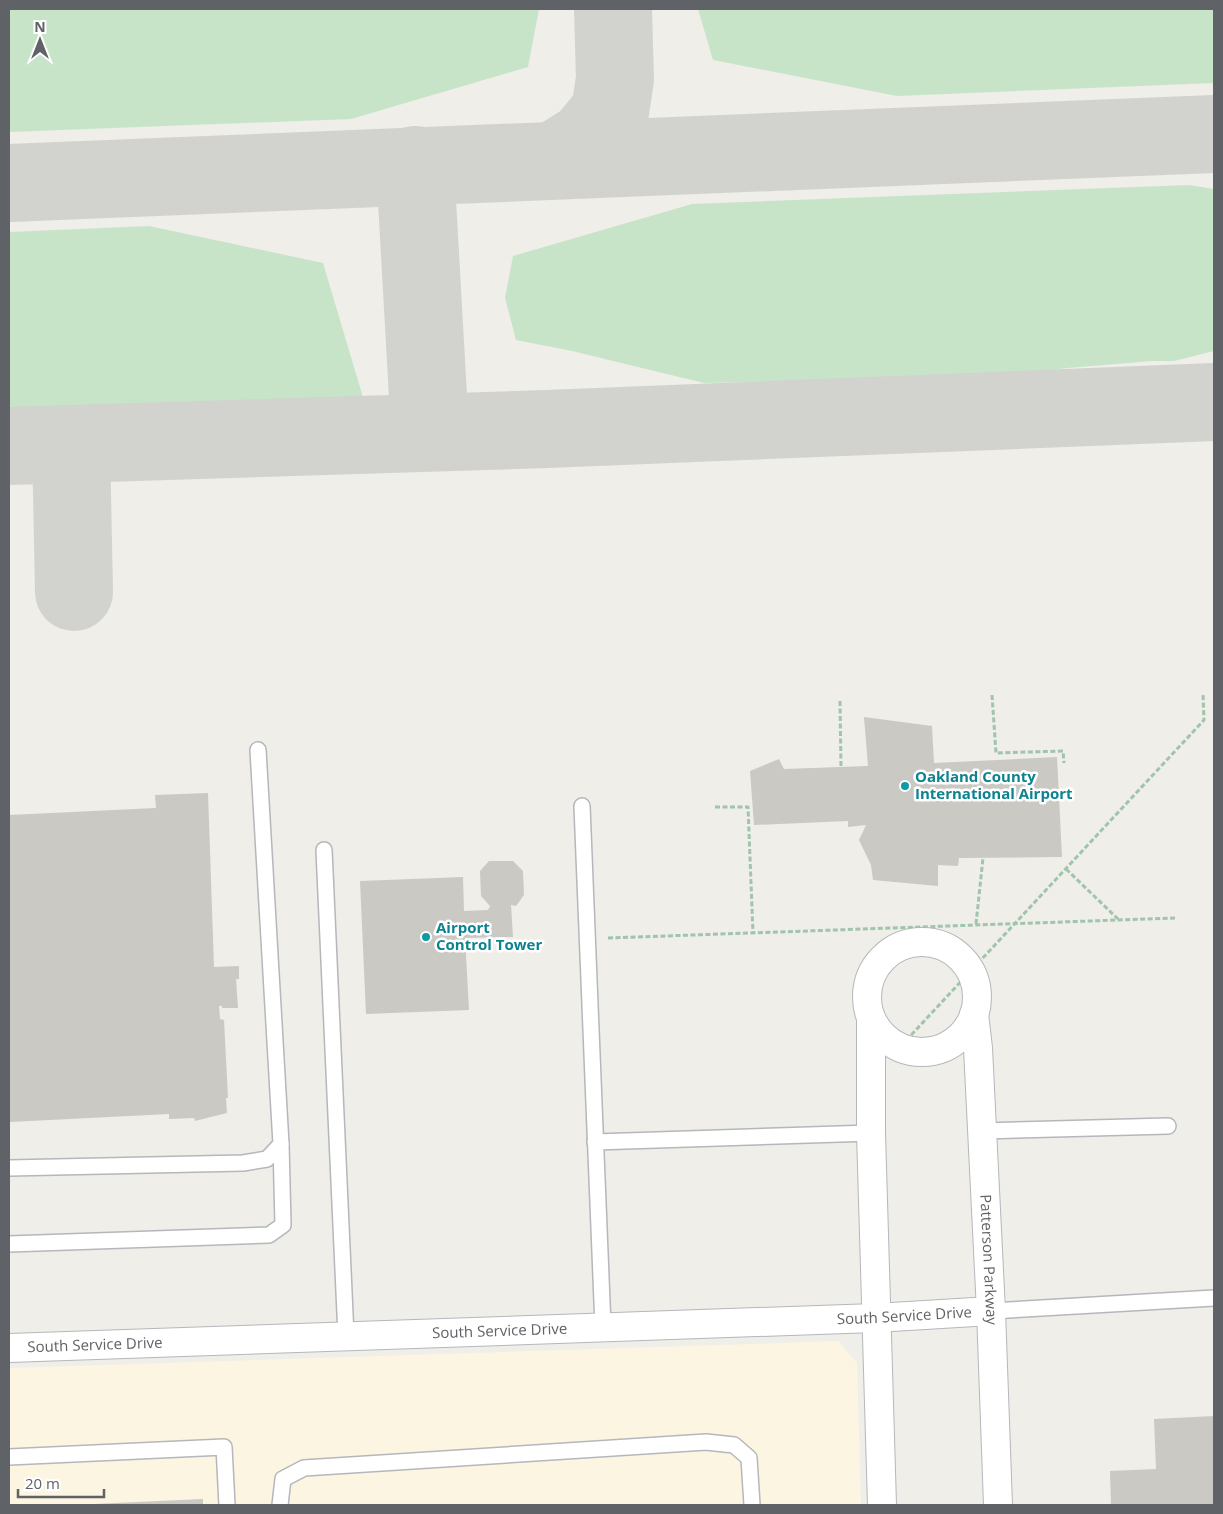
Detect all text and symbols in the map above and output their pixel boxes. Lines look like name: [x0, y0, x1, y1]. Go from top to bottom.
north arrow: [15, 15, 65, 65]
text: N: [34, 17, 46, 36]
place label: Oakland County International Airport: [915, 766, 1073, 803]
marker: Oakland County International Airport: [899, 780, 911, 792]
place label: Airport Control Tower: [436, 917, 542, 954]
marker: Airport Control Tower: [420, 931, 432, 943]
street label: Patterson Parkway: [976, 1194, 1003, 1326]
street label: South Service Drive: [836, 1301, 973, 1328]
street label: South Service Drive: [432, 1318, 568, 1342]
street label: South Service Drive: [27, 1332, 163, 1356]
scale bar: [18, 1466, 104, 1498]
text: 20 m: [25, 1473, 60, 1493]

